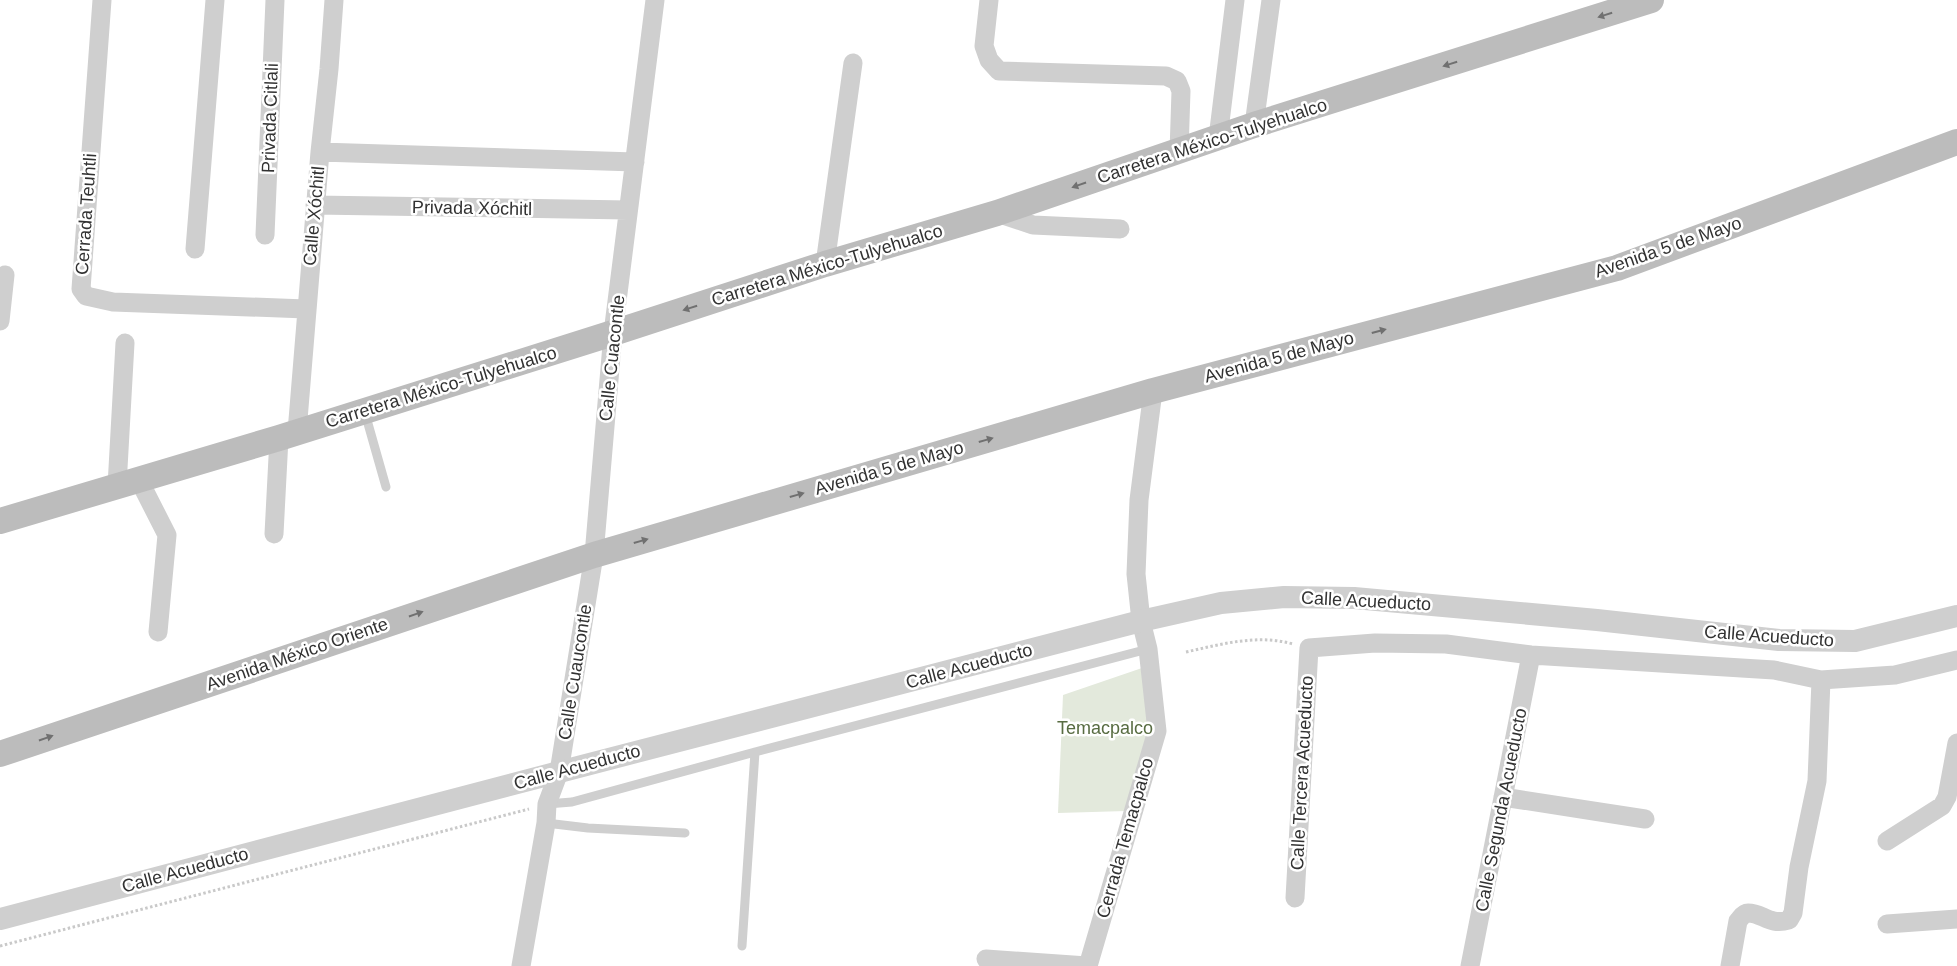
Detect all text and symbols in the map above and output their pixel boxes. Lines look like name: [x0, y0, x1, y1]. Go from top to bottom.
one-way arrow: [1597, 11, 1612, 19]
one-way arrow: [1442, 60, 1457, 68]
street label: Privada Citlali: [258, 63, 282, 173]
street label: Carretera México-Tulyehualco: [1095, 94, 1329, 188]
street label: Cerrada Teuhtli: [72, 153, 100, 275]
street label: Calle Xóchitl: [300, 165, 328, 267]
one-way arrow: [1071, 181, 1086, 189]
street label: Privada Xóchitl: [412, 197, 532, 219]
street label: Avenida 5 de Mayo: [1592, 213, 1744, 281]
street label: Carretera México-Tulyehualco: [709, 220, 945, 310]
street label: Calle Cuacontle: [595, 294, 629, 422]
one-way arrow: [683, 304, 698, 312]
street label: Avenida 5 de Mayo: [1202, 327, 1356, 387]
one-way arrow: [1372, 327, 1387, 335]
street label: Carretera México-Tulyehualco: [323, 342, 559, 432]
one-way arrow: [979, 435, 994, 443]
street label: Avenida 5 de Mayo: [812, 437, 966, 499]
one-way arrow: [789, 491, 804, 499]
one-way arrow: [634, 536, 649, 544]
street label: Calle Acueducto: [1301, 588, 1431, 614]
street label: Calle Cuaucontle: [554, 603, 596, 741]
one-way arrow: [409, 610, 424, 618]
street label: Avenida México Oriente: [204, 613, 390, 695]
street label: Calle Acueducto: [1703, 621, 1835, 651]
street label: Calle Acueducto: [904, 640, 1034, 692]
street label: Calle Tercera Acueducto: [1287, 675, 1317, 871]
street label: Calle Segunda Acueducto: [1471, 706, 1531, 914]
park label: Temacpalco: [1057, 718, 1153, 738]
one-way arrow: [39, 734, 54, 741]
street label: Calle Acueducto: [512, 741, 642, 793]
street label: Cerrada Temacpalco: [1093, 756, 1157, 920]
street label: Calle Acueducto: [120, 844, 250, 896]

